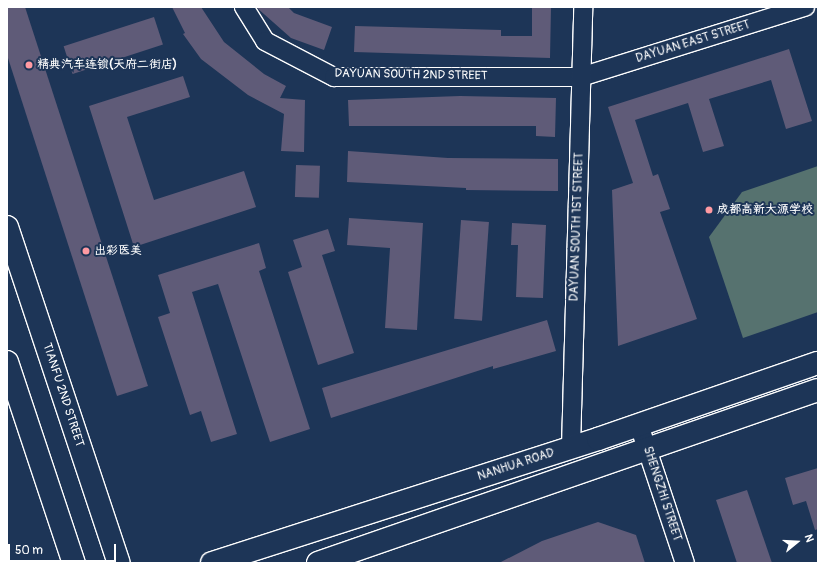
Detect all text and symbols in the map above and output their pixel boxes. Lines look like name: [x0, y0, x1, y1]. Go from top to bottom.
street label: DAYUAN EAST STREET: [634, 18, 752, 66]
place label: 精典汽车连锁(天府二街店): [37, 58, 177, 72]
marker: 精典汽车连锁(天府二街店): [24, 60, 34, 70]
street label: DAYUAN SOUTH 2ND STREET: [334, 66, 488, 84]
street label: DAYUAN SOUTH 1ST STREET: [567, 152, 587, 302]
place label: 成都高新大源学校: [717, 203, 813, 217]
marker: 成都高新大源学校: [704, 205, 714, 215]
place label: 出彩医美: [94, 244, 142, 258]
marker: 出彩医美: [81, 246, 91, 256]
street label: TIANFU 2ND STREET: [39, 341, 87, 449]
street label: SHENGZHI STREET: [640, 445, 684, 543]
street label: NANHUA ROAD: [476, 446, 556, 484]
north arrow: [777, 522, 817, 562]
text: N: [802, 533, 816, 544]
scale bar: [10, 536, 118, 562]
text: 50 m: [15, 543, 43, 558]

